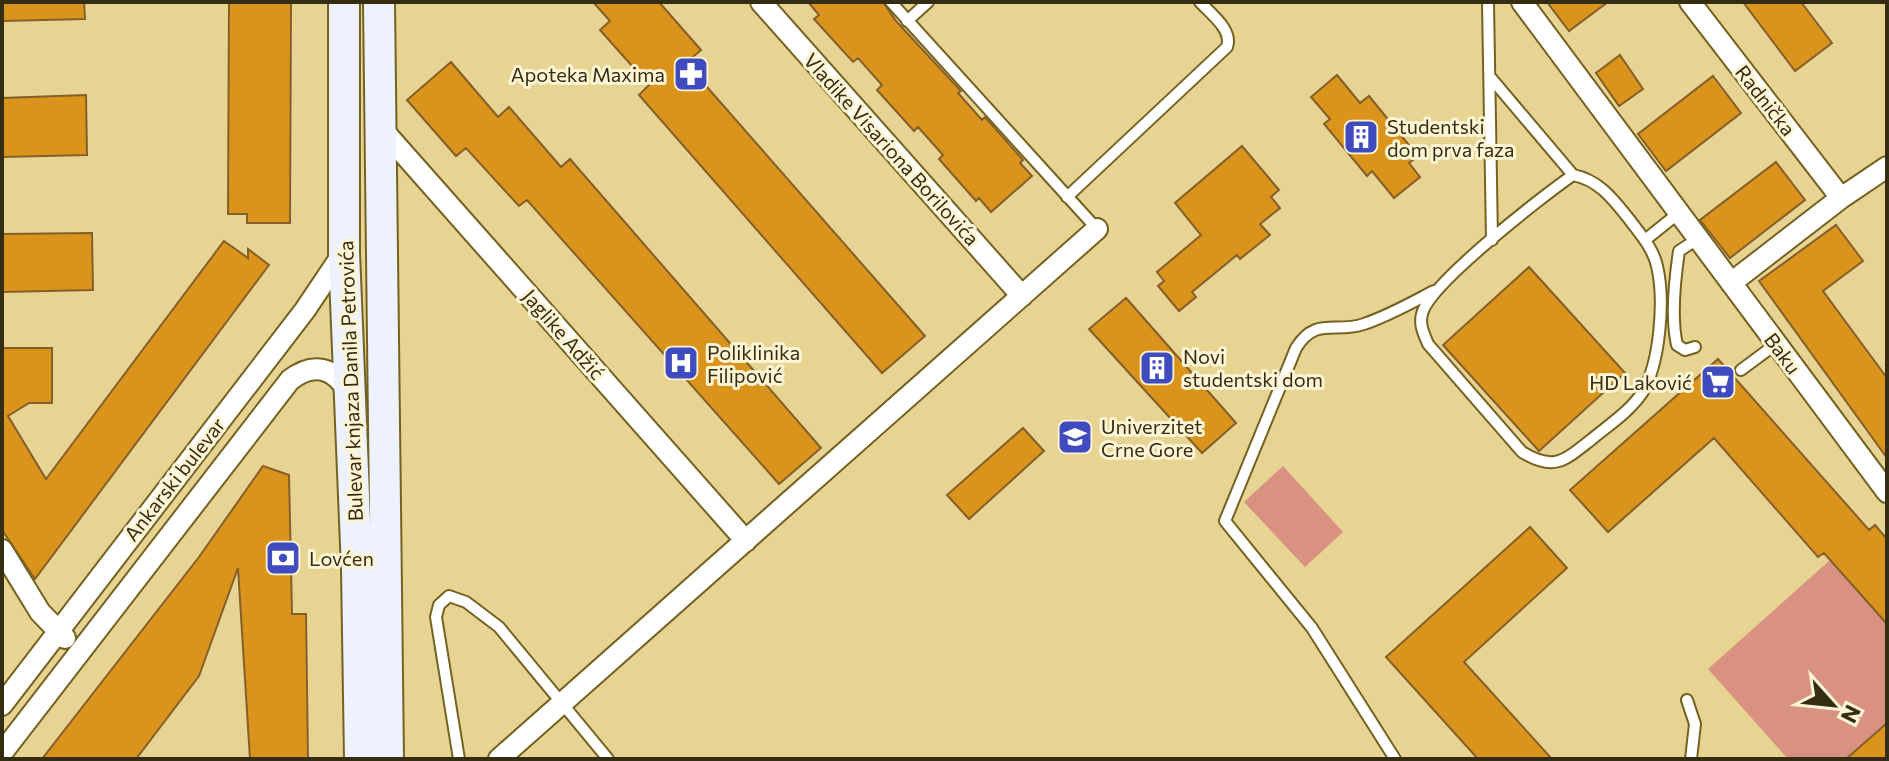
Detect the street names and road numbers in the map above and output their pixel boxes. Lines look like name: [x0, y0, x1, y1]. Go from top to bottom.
street label: Vladike Visariona Borilovića: [799, 48, 985, 250]
street label: Radnička: [1731, 60, 1801, 140]
street label: Bulevar knjaza Danila Petrovića: [333, 240, 367, 522]
street label: Jaglike Adžić: [518, 284, 610, 384]
street label: Baku: [1760, 328, 1806, 378]
street label: Ankarski bulevar: [118, 413, 230, 545]

